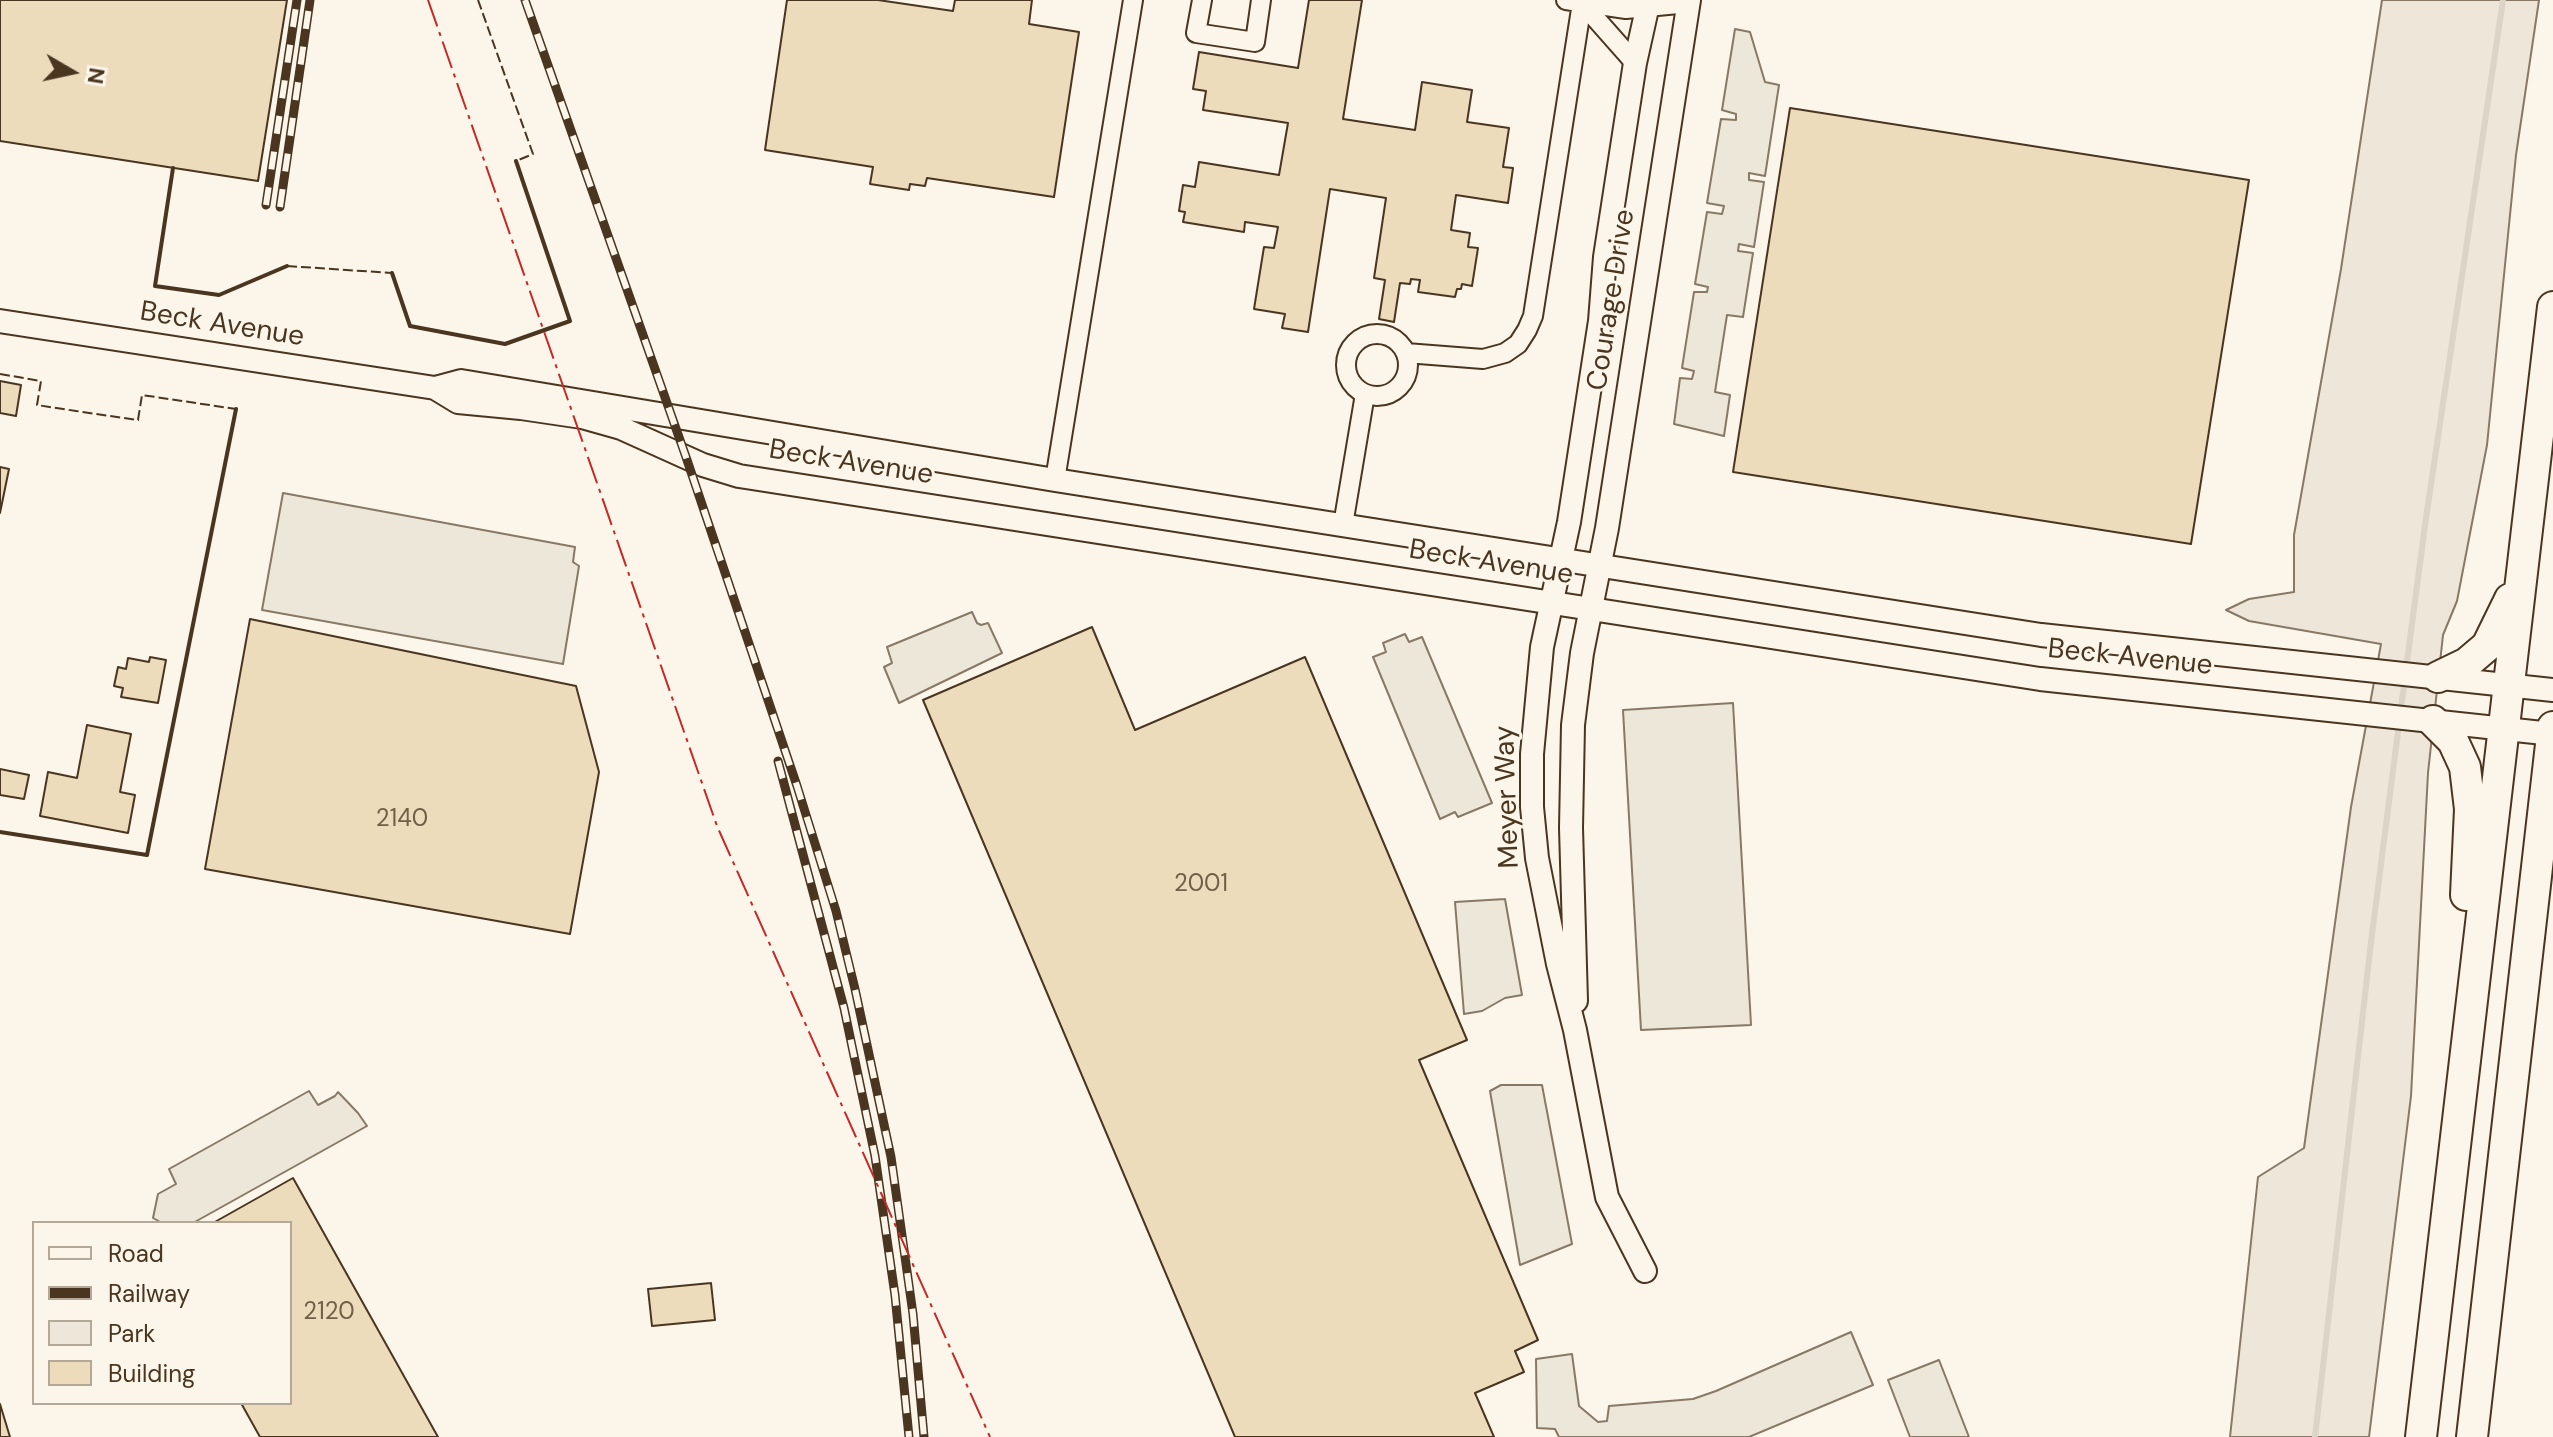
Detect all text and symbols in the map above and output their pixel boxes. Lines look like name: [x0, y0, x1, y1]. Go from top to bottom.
north arrow: [32, 32, 112, 112]
text: N: [81, 66, 112, 86]
street label: Courage Drive: [1581, 207, 1643, 393]
street label: Beck Avenue: [138, 295, 306, 355]
street label: Beck Avenue: [767, 433, 935, 493]
street label: Beck Avenue: [1407, 533, 1575, 593]
street label: Beck Avenue: [2046, 633, 2214, 683]
street label: Meyer Way: [1489, 725, 1527, 869]
house number: 2140: [376, 806, 428, 834]
house number: 2001: [1174, 871, 1228, 899]
legend: [32, 1221, 292, 1405]
text: Road: [108, 1238, 164, 1269]
text: Railway: [108, 1278, 190, 1309]
house number: 2120: [303, 1299, 355, 1327]
text: Park: [108, 1318, 155, 1349]
text: Building: [108, 1358, 195, 1389]

